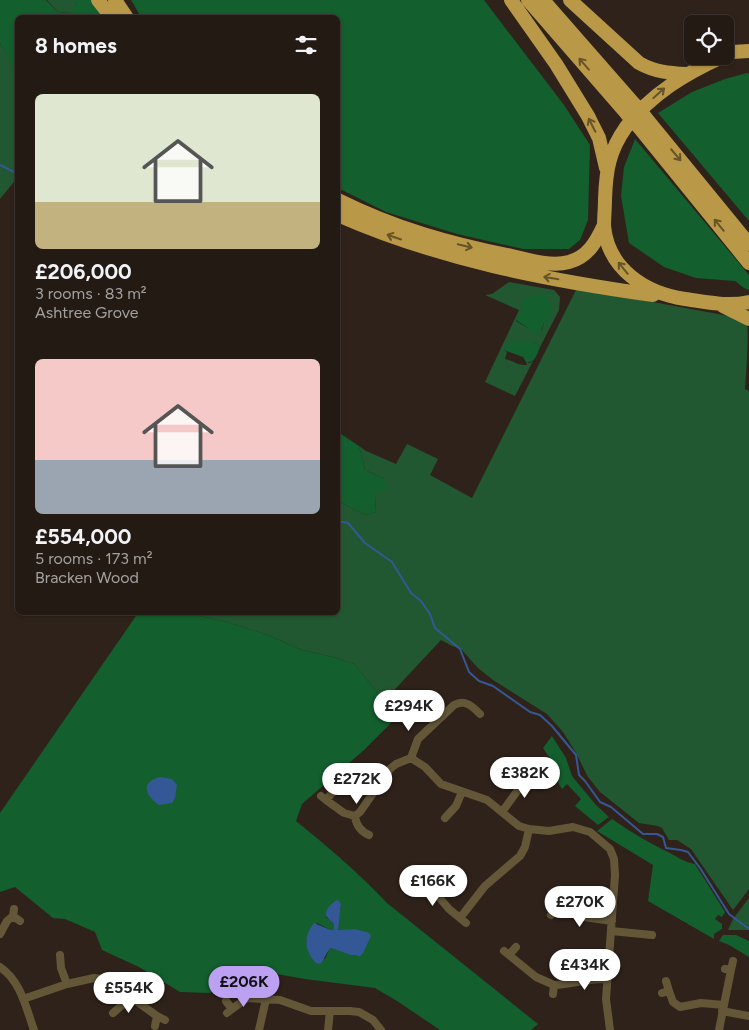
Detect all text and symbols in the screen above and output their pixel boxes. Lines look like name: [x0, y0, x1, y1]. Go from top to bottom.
map controls: [684, 15, 734, 65]
button: locate: [684, 15, 734, 65]
icon: filters: [292, 31, 320, 59]
text: 8 homes: [35, 33, 117, 58]
one-way arrow: [578, 57, 590, 70]
one-way arrow: [652, 88, 665, 99]
one-way arrow: [587, 117, 597, 132]
icon: home: [133, 126, 223, 216]
one-way arrow: [671, 148, 682, 161]
one-way arrow: [713, 218, 724, 231]
one-way arrow: [387, 232, 403, 242]
one-way arrow: [457, 242, 473, 251]
text: £206,000: [35, 259, 132, 284]
one-way arrow: [617, 262, 628, 275]
one-way arrow: [544, 272, 560, 282]
text: 3 rooms · 83 m²: [35, 284, 147, 303]
text: Ashtree Grove: [35, 303, 139, 322]
icon: home: [133, 391, 223, 481]
text: £554,000: [35, 524, 131, 549]
text: 5 rooms · 173 m²: [35, 549, 152, 568]
text: Bracken Wood: [35, 568, 139, 587]
pin: £294K: [374, 690, 444, 732]
text: £294K: [385, 696, 433, 715]
pin: £382K: [490, 756, 560, 799]
pin: £272K: [322, 762, 392, 805]
text: £382K: [501, 763, 549, 782]
text: £272K: [333, 769, 381, 788]
pin: £166K: [398, 864, 468, 907]
text: £166K: [410, 871, 456, 890]
pin: £270K: [545, 886, 615, 928]
text: £270K: [556, 892, 604, 911]
pin: £434K: [550, 948, 620, 991]
text: £434K: [560, 955, 610, 974]
pin: £206K: [209, 966, 279, 1008]
pin: £554K: [94, 972, 164, 1014]
text: £206K: [219, 972, 269, 991]
text: £554K: [105, 978, 153, 997]

